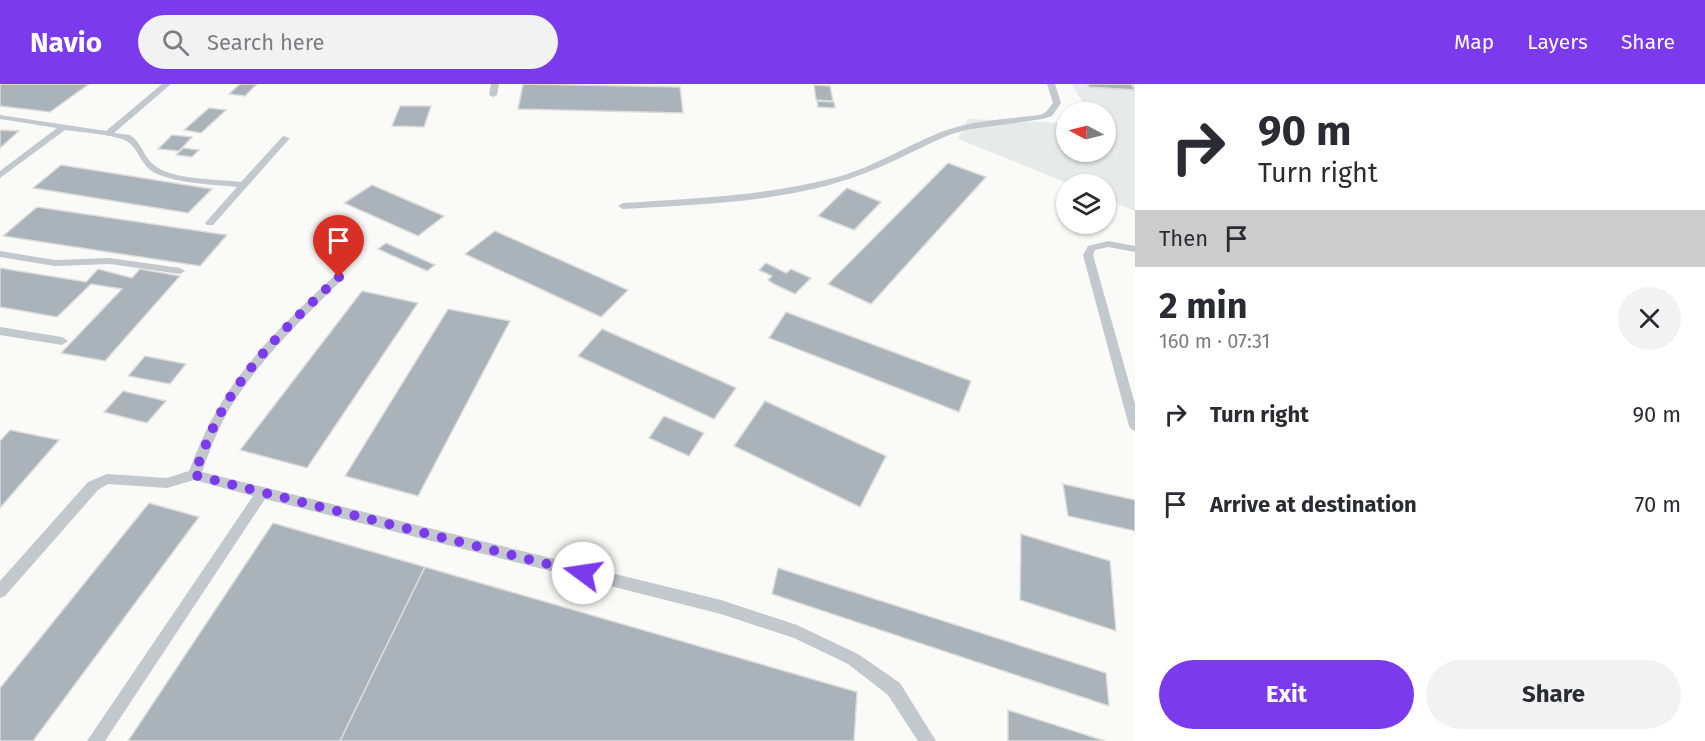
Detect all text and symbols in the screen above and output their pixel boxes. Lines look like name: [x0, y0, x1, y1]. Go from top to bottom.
search box: [138, 15, 558, 69]
text: Navio: [30, 26, 102, 59]
icon: search: [159, 26, 192, 59]
text: Search here: [207, 29, 325, 56]
text: Map: [1454, 29, 1494, 55]
text: Layers: [1527, 29, 1588, 55]
text: Share: [1621, 29, 1675, 55]
north arrow: [1056, 102, 1116, 162]
map controls: [1056, 102, 1116, 234]
text: 90 m: [1258, 106, 1352, 156]
icon: right: [1159, 108, 1237, 186]
text: Turn right: [1258, 157, 1378, 189]
button: layers: [1056, 174, 1116, 234]
pin: [313, 215, 364, 277]
icon: arrive: [1220, 222, 1253, 255]
icon: arrive: [322, 224, 355, 257]
text: Then: [1159, 225, 1208, 252]
text: 2 min: [1159, 284, 1248, 328]
button: close: [1618, 287, 1681, 350]
text: 160 m · 07:31: [1159, 329, 1270, 353]
icon: right: [1159, 398, 1192, 431]
text: Turn right: [1210, 401, 1309, 428]
text: 90 m: [1632, 401, 1681, 428]
icon: arrive: [1159, 488, 1192, 521]
text: Arrive at destination: [1210, 491, 1417, 518]
text: 70 m: [1635, 491, 1681, 518]
position arrow: [551, 541, 615, 605]
button: Exit: [1159, 660, 1414, 729]
button: Share: [1426, 660, 1681, 729]

